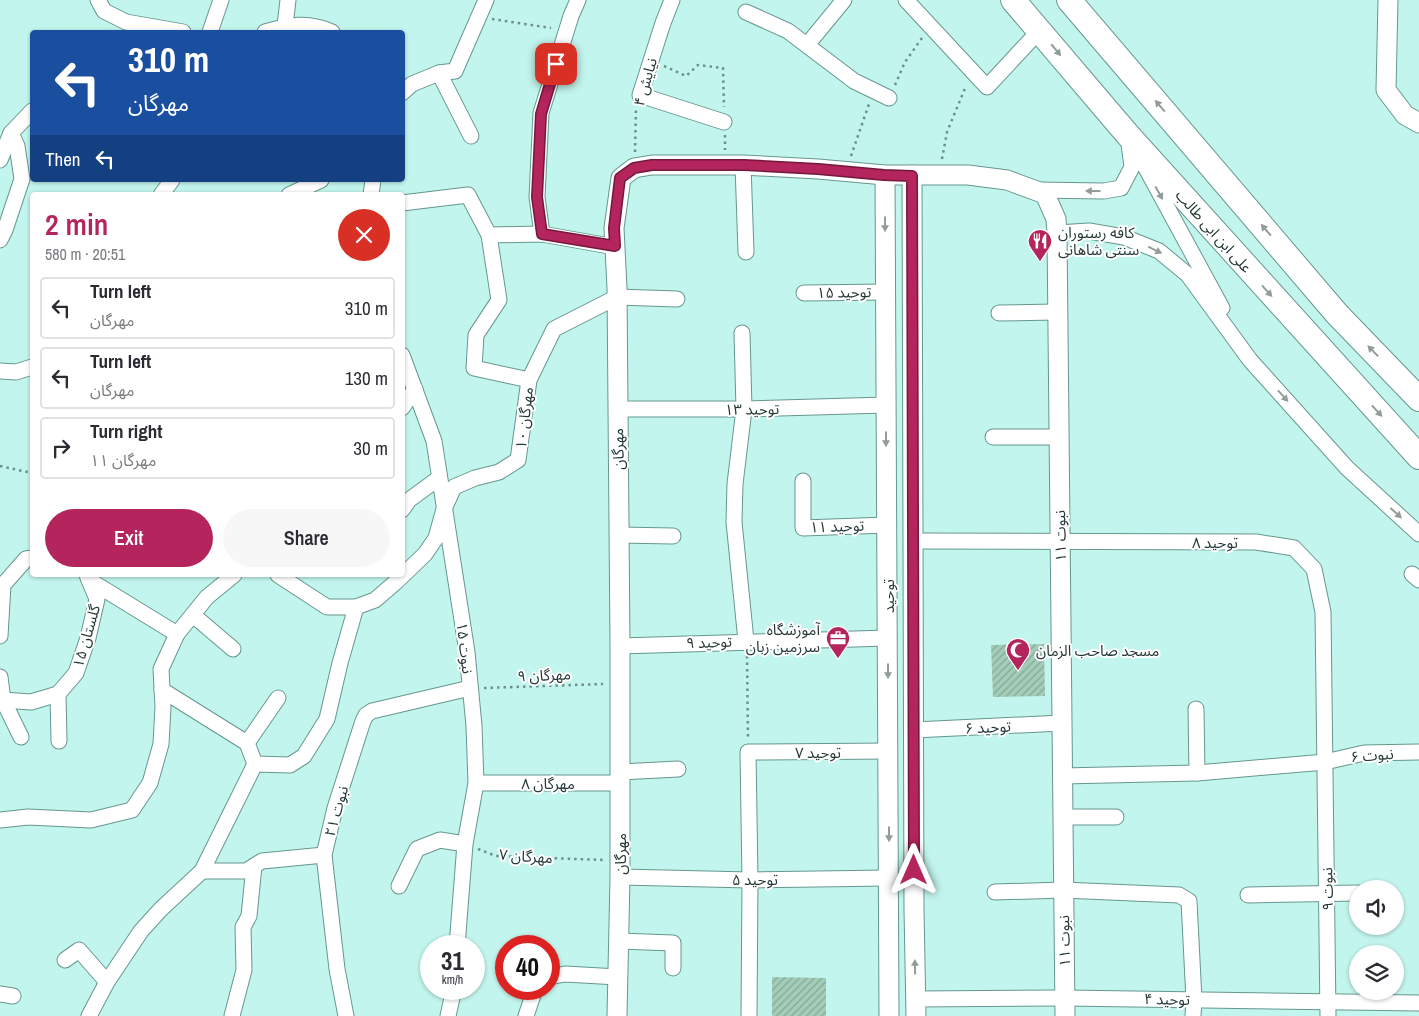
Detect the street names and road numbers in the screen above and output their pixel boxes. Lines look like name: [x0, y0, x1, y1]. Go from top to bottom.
street label: نیایش ۴: [628, 55, 662, 109]
street label: علی ابن ابی طالب: [1171, 185, 1257, 278]
street label: توحید ۱۵: [817, 281, 871, 303]
street label: مهرگان ۱۰: [510, 386, 538, 450]
street label: توحید ۱۳: [725, 398, 779, 420]
street label: مهرگان: [607, 428, 629, 470]
street label: نبوت ۱۱: [1049, 510, 1071, 562]
street label: توحید ۱۱: [809, 515, 865, 537]
street label: توحید ۸: [1192, 532, 1238, 553]
street label: توحید: [878, 579, 899, 613]
street label: گلستان ۱۵: [67, 601, 105, 670]
street label: نبوت ۱۵: [451, 621, 479, 675]
street label: توحید ۹: [686, 631, 732, 653]
street label: مهرگان ۹: [517, 664, 571, 686]
street label: توحید ۶: [964, 715, 1012, 739]
street label: توحید ۷: [795, 742, 841, 763]
street label: نبوت ۶: [1350, 743, 1394, 767]
street label: مهرگان ۸: [521, 773, 575, 794]
street label: نبوت ۲۱: [319, 783, 353, 839]
street label: مهرگان: [610, 833, 631, 875]
street label: مهرگان ۷: [499, 844, 553, 868]
street label: نبوت ۹: [1316, 867, 1338, 911]
street label: توحید ۵: [732, 869, 778, 890]
street label: نبوت ۱۱: [1053, 915, 1075, 967]
street label: توحید ۴: [1144, 988, 1190, 1010]

